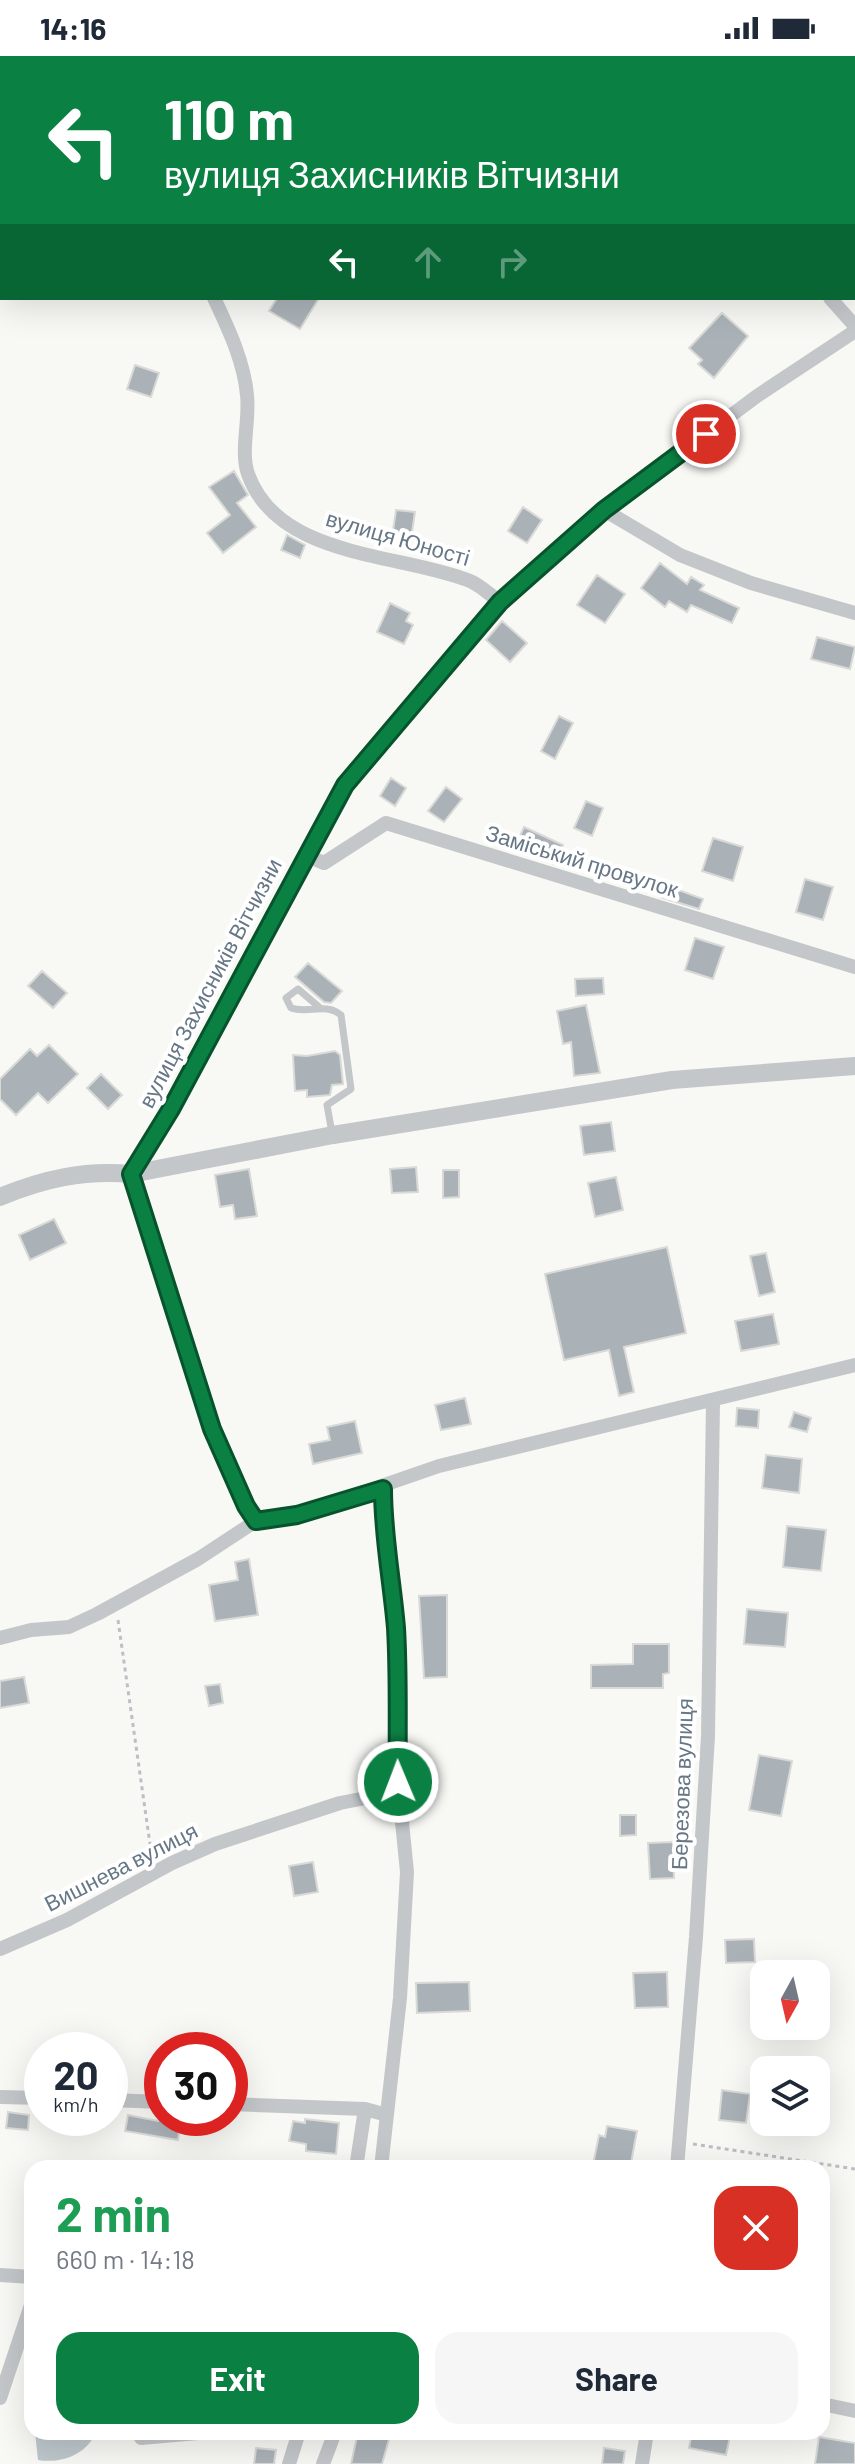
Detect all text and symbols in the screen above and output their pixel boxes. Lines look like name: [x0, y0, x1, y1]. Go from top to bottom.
text: 14:16: [40, 10, 106, 46]
text: 110 m: [164, 84, 294, 151]
icon: left: [32, 88, 136, 192]
text: вулиця Захисників Вітчизни: [164, 152, 620, 195]
icon: left: [322, 240, 366, 284]
icon: ahead: [406, 240, 450, 284]
icon: right: [490, 240, 534, 284]
pin: [672, 400, 740, 468]
icon: arrive: [684, 412, 728, 456]
street label: вулиця Юності: [323, 504, 473, 571]
street label: Заміський провулок: [483, 818, 682, 903]
street label: вулиця Захисників Вітчизни: [132, 853, 287, 1112]
street label: Березова вулиця: [665, 1697, 698, 1870]
position arrow: [356, 1740, 440, 1824]
street label: Вишнева вулиця: [40, 1816, 202, 1917]
north arrow: [750, 1960, 830, 2040]
map controls: [750, 1960, 830, 2136]
speed limit sign: 30: [144, 2032, 248, 2136]
text: 20: [53, 2050, 99, 2098]
button: layers: [750, 2056, 830, 2136]
text: km/h: [53, 2092, 99, 2116]
text: 2 min: [56, 2184, 171, 2242]
button: close: [714, 2186, 798, 2270]
text: 660 m · 14:18: [56, 2243, 195, 2274]
button: Exit: [56, 2332, 419, 2424]
button: Share: [435, 2332, 798, 2424]

